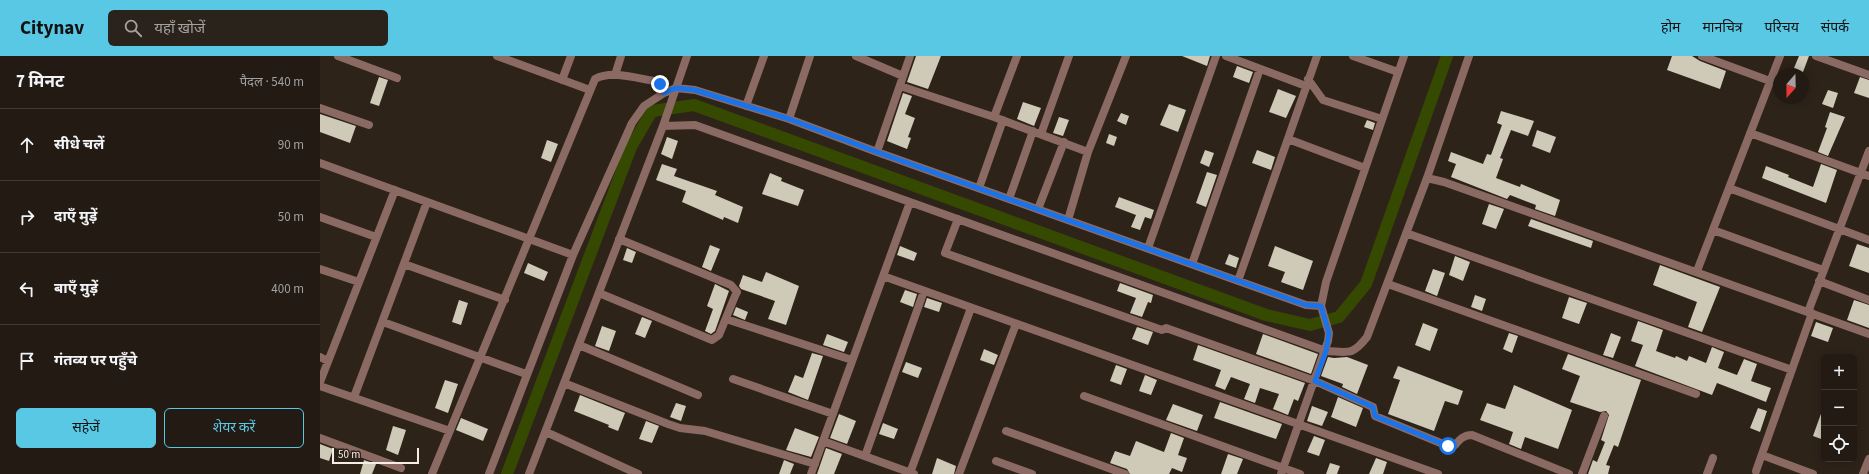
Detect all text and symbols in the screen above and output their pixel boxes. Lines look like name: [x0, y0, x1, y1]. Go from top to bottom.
search box: [108, 10, 388, 46]
text: Citynav: [20, 15, 84, 42]
icon: search: [122, 17, 144, 39]
text: यहाँ खोजें: [154, 18, 205, 39]
text: होम: [1661, 18, 1680, 38]
text: मानचित्र: [1702, 18, 1743, 38]
text: परिचय: [1765, 18, 1799, 38]
text: संपर्क: [1821, 18, 1849, 38]
north arrow: [1773, 68, 1809, 104]
text: 7 मिनट: [16, 70, 64, 94]
text: पैदल · 540 m: [240, 73, 304, 91]
route end: [651, 75, 669, 93]
icon: ahead: [16, 134, 38, 156]
text: सीधे चलें: [54, 134, 104, 155]
text: 90 m: [278, 136, 304, 154]
icon: right: [16, 206, 38, 228]
text: दाएँ मुड़ें: [54, 206, 97, 227]
text: 50 m: [278, 208, 304, 226]
icon: left: [16, 278, 38, 300]
text: बाएँ मुड़ें: [54, 278, 98, 299]
text: 400 m: [271, 280, 304, 298]
icon: arrive: [16, 350, 38, 372]
text: गंतव्य पर पहुँचे: [54, 350, 137, 371]
map controls: [1821, 354, 1857, 462]
button: +: [1821, 354, 1857, 390]
button: −: [1821, 390, 1857, 426]
button: सहेजें: [16, 408, 156, 448]
button: शेयर करें: [164, 408, 304, 448]
button: locate: [1821, 426, 1857, 462]
route start: [1439, 437, 1457, 455]
scale bar: [332, 446, 419, 465]
text: 50 m: [338, 447, 360, 462]

